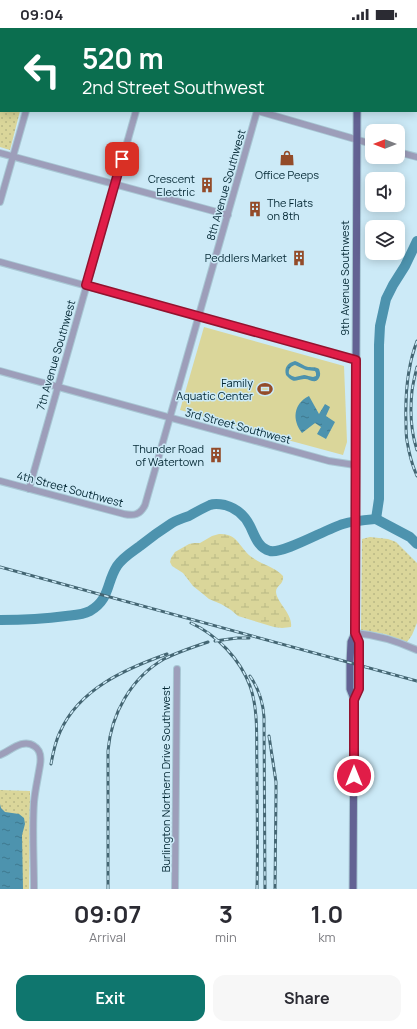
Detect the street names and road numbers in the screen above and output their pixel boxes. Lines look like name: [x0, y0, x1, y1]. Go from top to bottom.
street label: 8th Avenue Southwest: [202, 128, 249, 242]
street label: 9th Avenue Southwest: [337, 220, 352, 336]
street label: 7th Avenue Southwest: [33, 298, 78, 412]
street label: 3rd Street Southwest: [184, 404, 293, 447]
street label: 4th Street Southwest: [15, 467, 125, 510]
street label: Burlington Northern Drive Southwest: [158, 686, 173, 872]

